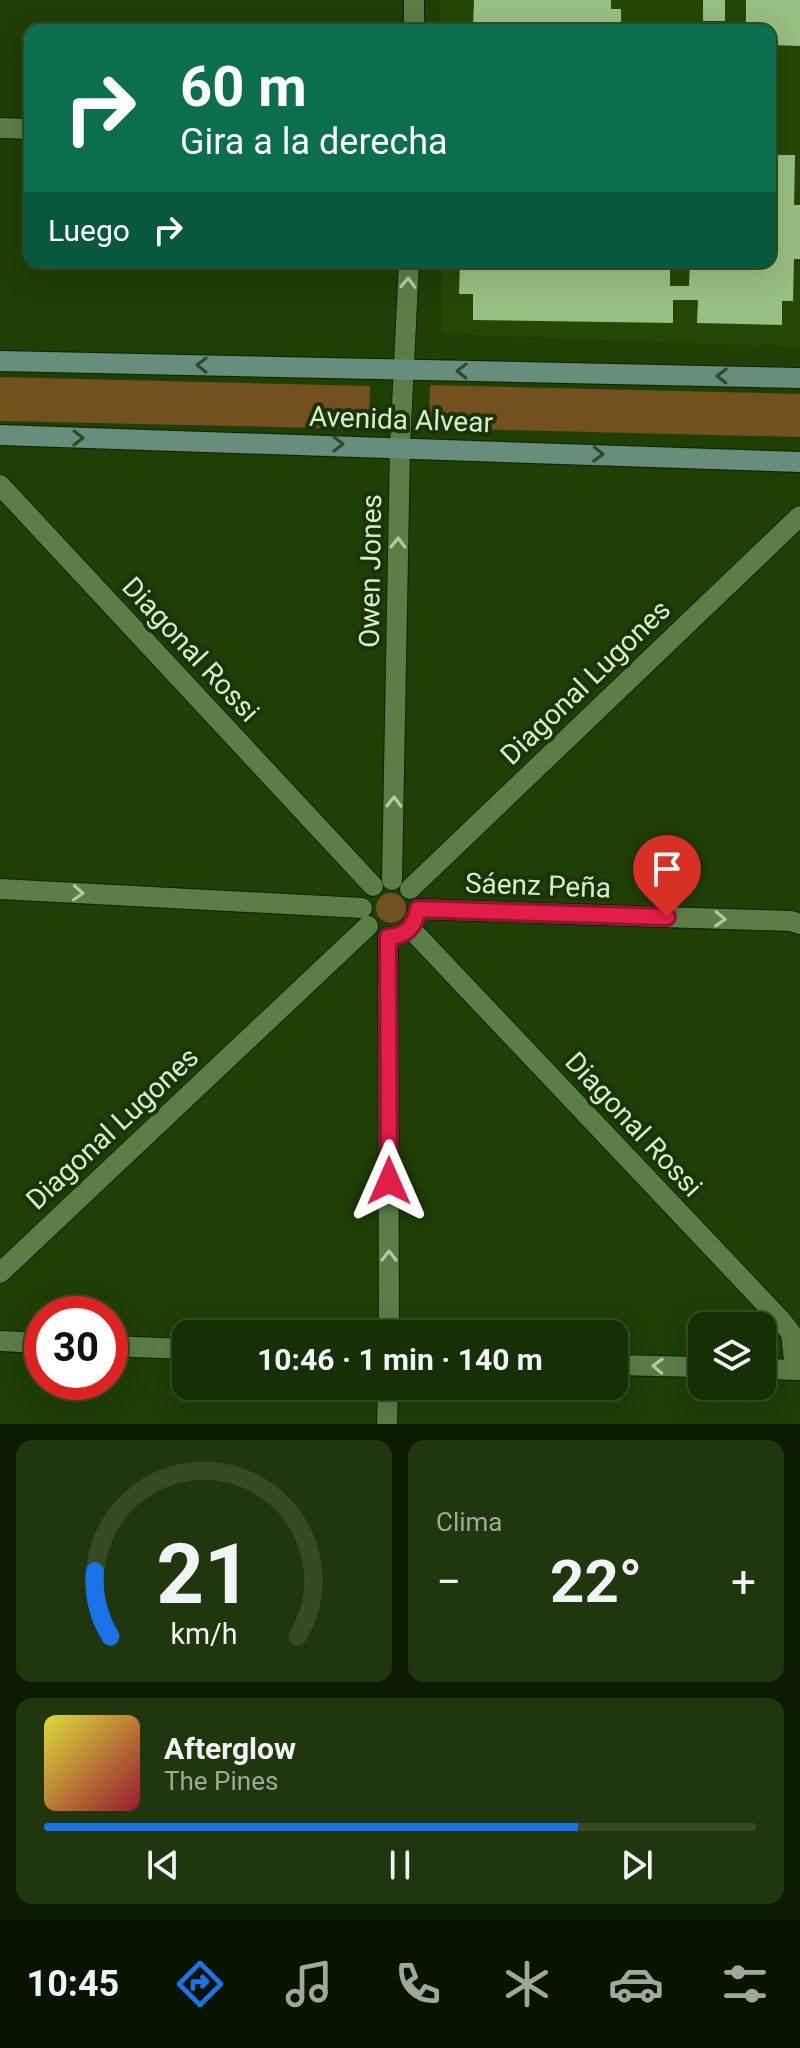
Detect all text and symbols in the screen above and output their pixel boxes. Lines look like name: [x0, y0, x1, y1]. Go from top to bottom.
text: 60 m: [180, 54, 307, 120]
icon: right: [48, 56, 152, 160]
text: Gira a la derecha: [180, 121, 448, 163]
icon: right: [146, 208, 190, 252]
text: Luego: [48, 213, 130, 248]
one-way arrow: [399, 276, 416, 289]
one-way arrow: [195, 357, 208, 374]
one-way arrow: [455, 362, 468, 379]
one-way arrow: [715, 367, 728, 385]
street label: Avenida Alvear: [308, 400, 494, 439]
one-way arrow: [72, 429, 85, 446]
one-way arrow: [332, 436, 345, 453]
one-way arrow: [592, 445, 605, 462]
street label: Owen Jones: [353, 494, 388, 648]
one-way arrow: [390, 536, 407, 549]
street label: Diagonal Rossi: [115, 570, 266, 728]
street label: Diagonal Lugones: [494, 593, 677, 772]
one-way arrow: [385, 795, 403, 808]
pin: [633, 835, 701, 917]
icon: arrive: [645, 847, 689, 891]
street label: Sáenz Peña: [464, 866, 612, 905]
one-way arrow: [72, 884, 85, 901]
one-way arrow: [714, 910, 727, 927]
street label: Diagonal Lugones: [20, 1040, 205, 1216]
street label: Diagonal Rossi: [558, 1045, 709, 1203]
position arrow: [347, 1139, 431, 1223]
one-way arrow: [380, 1249, 398, 1262]
speed limit sign: 30: [24, 1296, 128, 1400]
map controls: [688, 1312, 776, 1400]
button: layers: [688, 1312, 776, 1400]
text: 10:46 · 1 min · 140 m: [257, 1342, 543, 1377]
one-way arrow: [651, 1357, 664, 1374]
text: Clima: [436, 1507, 503, 1537]
text: 21: [156, 1526, 252, 1623]
text: 22°: [550, 1546, 642, 1617]
text: −: [436, 1556, 461, 1608]
text: +: [731, 1556, 756, 1608]
text: km/h: [170, 1617, 238, 1651]
text: Afterglow: [164, 1731, 296, 1766]
text: The Pines: [164, 1766, 278, 1796]
icon: previous: [141, 1843, 185, 1887]
icon: pause: [378, 1843, 422, 1887]
icon: next: [615, 1843, 659, 1887]
icon: directions: [172, 1956, 228, 2012]
icon: music: [281, 1956, 337, 2012]
icon: phone: [390, 1956, 446, 2012]
icon: climate: [499, 1956, 555, 2012]
icon: car: [608, 1956, 664, 2012]
icon: filters: [717, 1956, 773, 2012]
text: 10:45: [27, 1963, 119, 2005]

